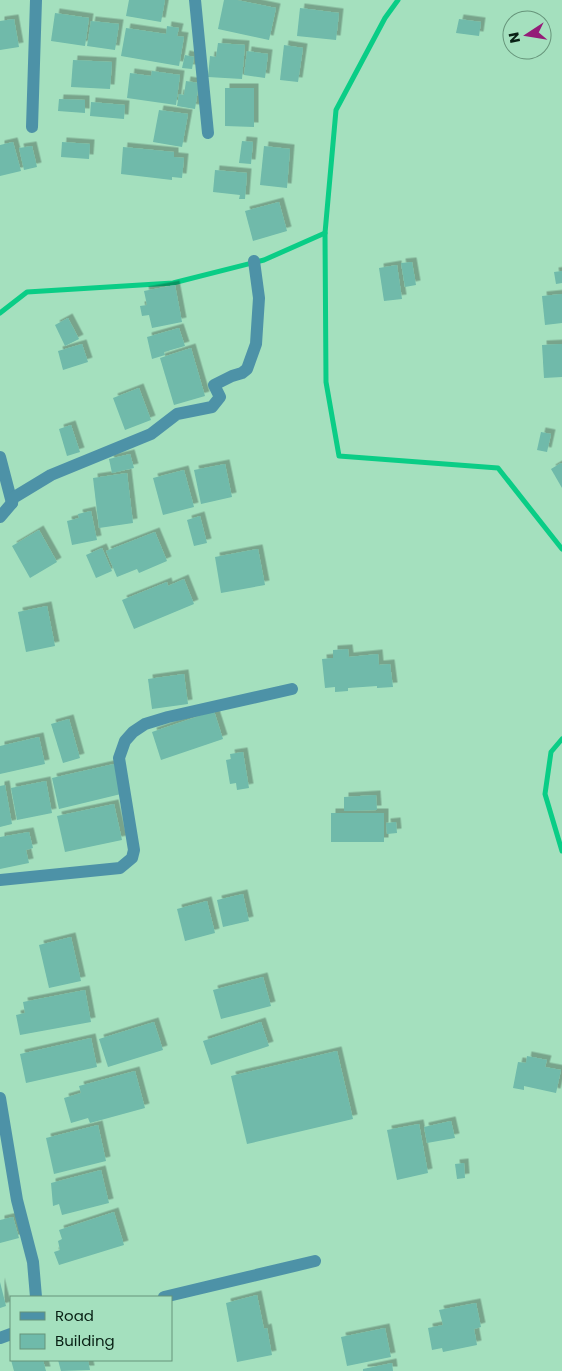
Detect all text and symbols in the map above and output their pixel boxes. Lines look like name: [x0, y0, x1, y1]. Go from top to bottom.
north arrow: [502, 10, 552, 60]
text: N: [503, 30, 525, 45]
legend: [10, 1296, 172, 1361]
text: Road: [55, 1305, 94, 1326]
text: Building: [55, 1330, 115, 1351]

